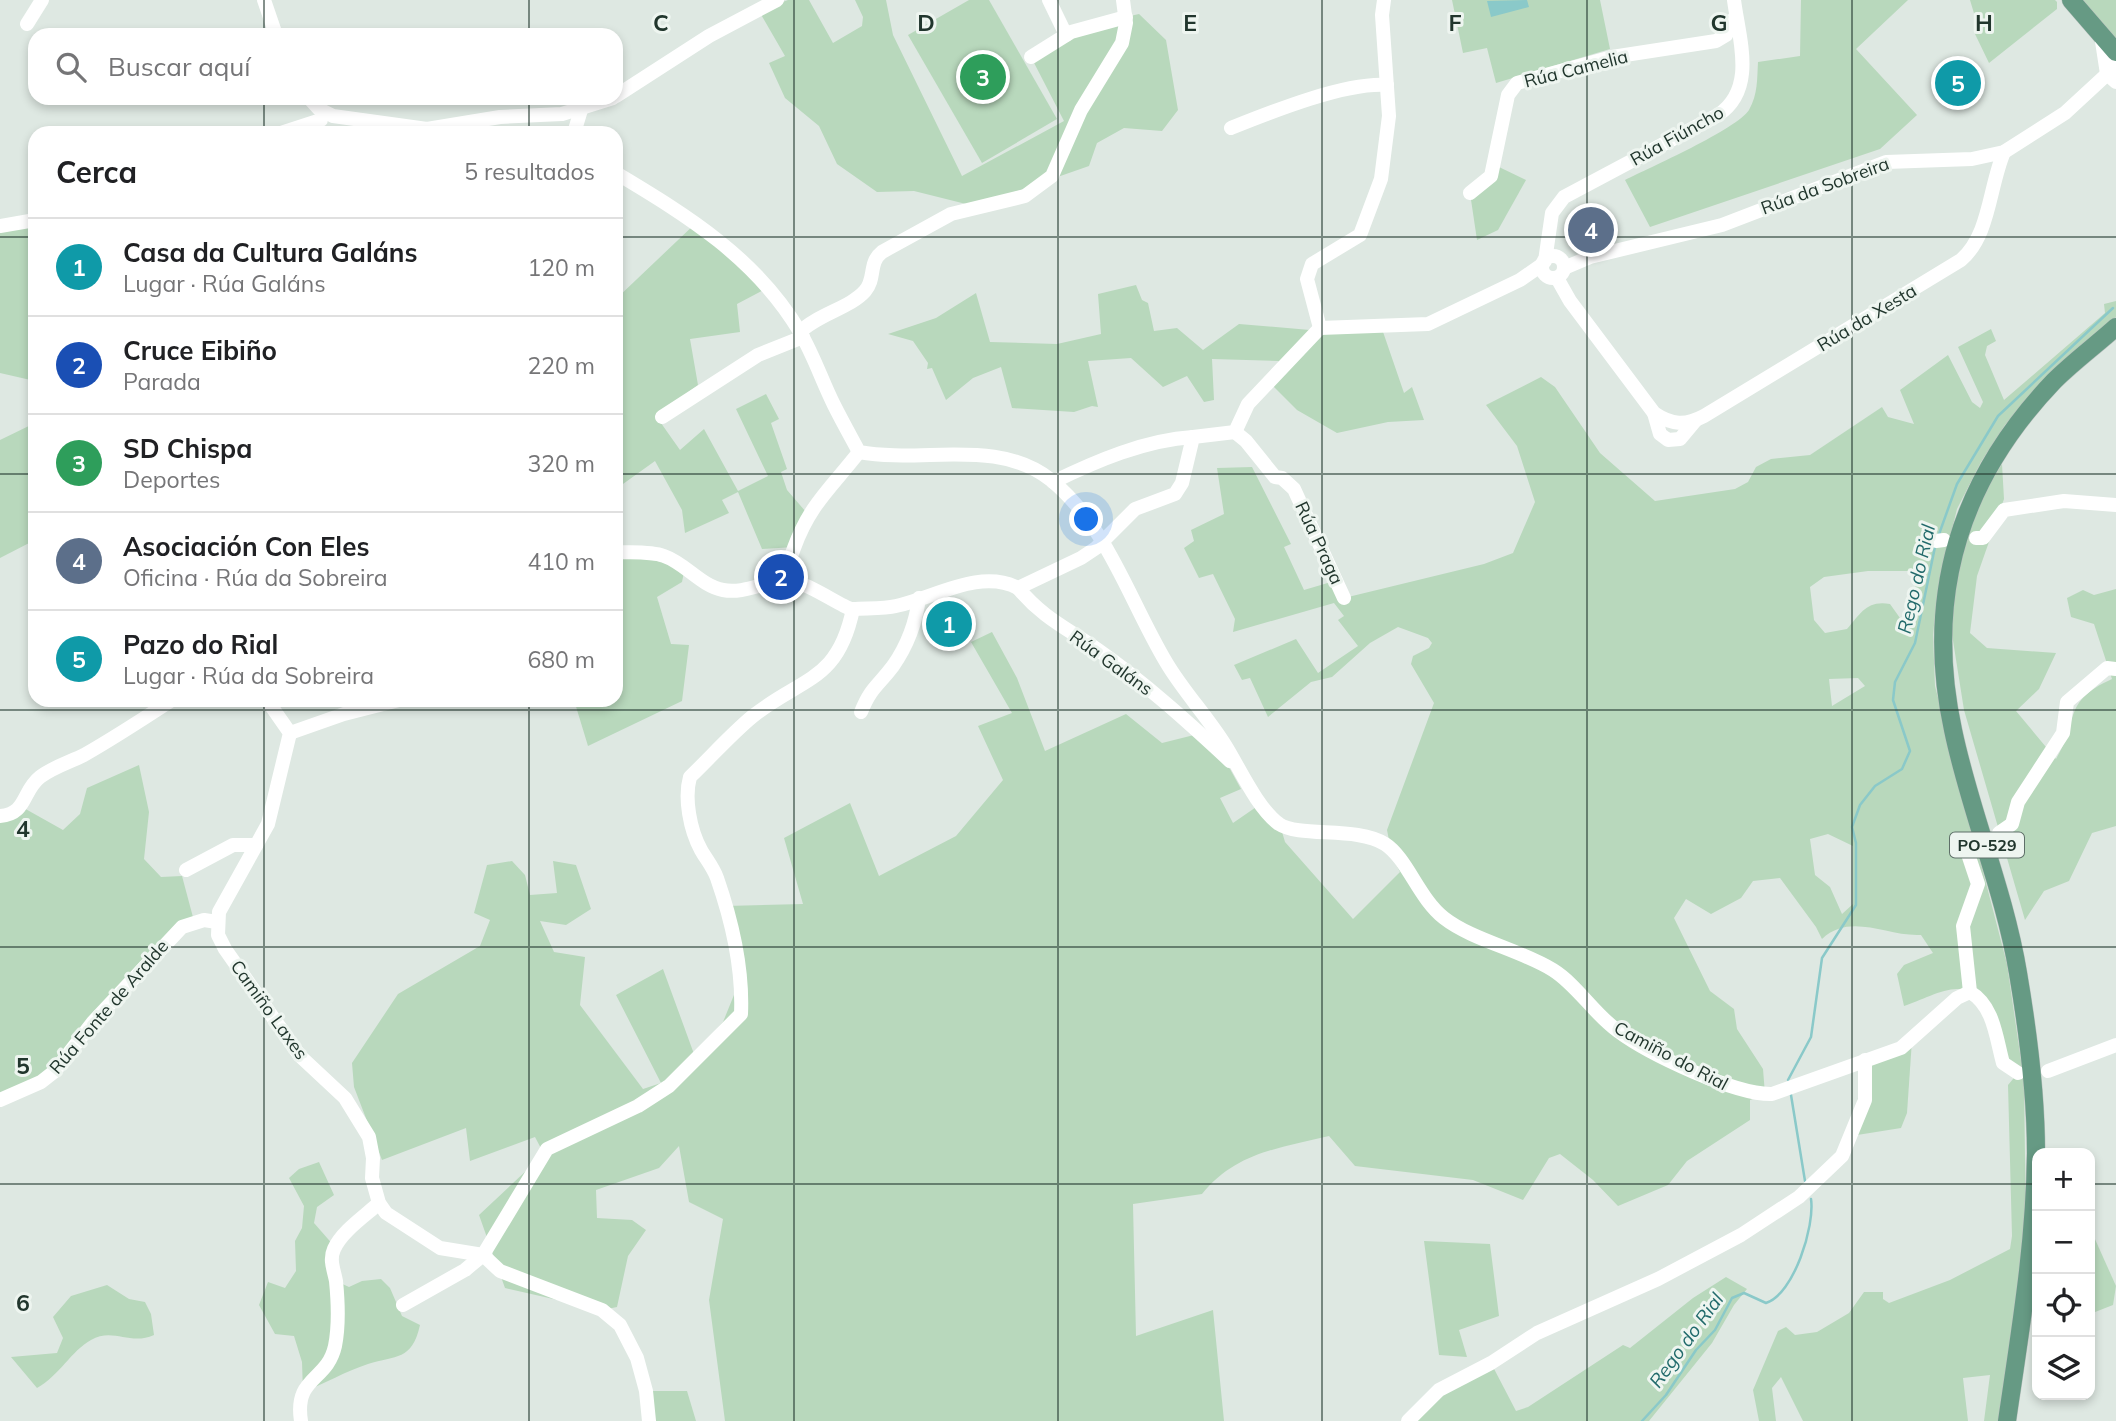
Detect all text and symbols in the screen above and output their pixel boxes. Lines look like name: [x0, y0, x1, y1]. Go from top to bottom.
text: C: [653, 8, 669, 37]
text: D: [917, 8, 935, 37]
text: E: [1183, 8, 1197, 37]
text: F: [1448, 8, 1462, 37]
text: G: [1710, 8, 1728, 37]
text: H: [1975, 8, 1993, 37]
search box: [28, 28, 623, 105]
street label: Rúa Camelia: [1522, 45, 1630, 93]
icon: search: [52, 48, 90, 86]
text: Buscar aquí: [108, 50, 251, 83]
pin: 3: [960, 51, 1006, 103]
pin: 5: [1935, 57, 1981, 109]
street label: Rúa Fiúncho: [1626, 100, 1728, 171]
street label: Rúa da Sobreira: [1758, 152, 1892, 219]
text: Cerca: [56, 153, 137, 191]
text: 5 resultados: [464, 157, 595, 186]
pin: 4: [1568, 204, 1614, 256]
text: Casa da Cultura Galáns: [123, 236, 418, 269]
text: 1: [72, 253, 86, 282]
text: 120 m: [527, 253, 595, 282]
text: Lugar · Rúa Galáns: [123, 269, 326, 298]
street label: Rúa da Xesta: [1813, 279, 1921, 356]
text: Cruce Eibiño: [123, 334, 277, 367]
text: 2: [72, 351, 86, 380]
text: 220 m: [527, 351, 595, 380]
text: Parada: [123, 367, 201, 396]
text: SD Chispa: [123, 432, 252, 465]
text: 3: [72, 449, 86, 478]
text: 320 m: [527, 449, 595, 478]
text: Deportes: [123, 465, 220, 494]
street label: Rúa Praga: [1290, 498, 1349, 588]
your location: [1069, 502, 1103, 536]
water label: Rego do Rial: [1892, 522, 1940, 636]
text: Asociación Con Eles: [123, 530, 369, 563]
text: 4: [72, 547, 86, 576]
text: 410 m: [527, 547, 595, 576]
pin: 2: [758, 551, 804, 603]
text: Oficina · Rúa da Sobreira: [123, 563, 388, 592]
pin: 1: [926, 598, 972, 650]
street label: Rúa Galáns: [1065, 625, 1157, 700]
text: Pazo do Rial: [123, 628, 278, 661]
text: 5: [72, 645, 86, 674]
text: 680 m: [527, 645, 595, 674]
text: Lugar · Rúa da Sobreira: [123, 661, 374, 690]
text: 4: [16, 814, 30, 843]
road number: PO-529: [1950, 832, 2024, 858]
street label: Rúa Fonte de Aralde: [44, 935, 173, 1078]
street label: Camiño Laxes: [226, 956, 313, 1064]
street label: Camiño do Rial: [1610, 1016, 1732, 1095]
text: 5: [16, 1051, 30, 1080]
map controls: [2032, 1148, 2095, 1400]
button: +: [2032, 1148, 2095, 1211]
button: −: [2032, 1211, 2095, 1274]
button: locate: [2032, 1274, 2095, 1337]
text: 6: [16, 1288, 30, 1317]
water label: Rego do Rial: [1644, 1288, 1729, 1392]
button: layers: [2032, 1337, 2095, 1400]

